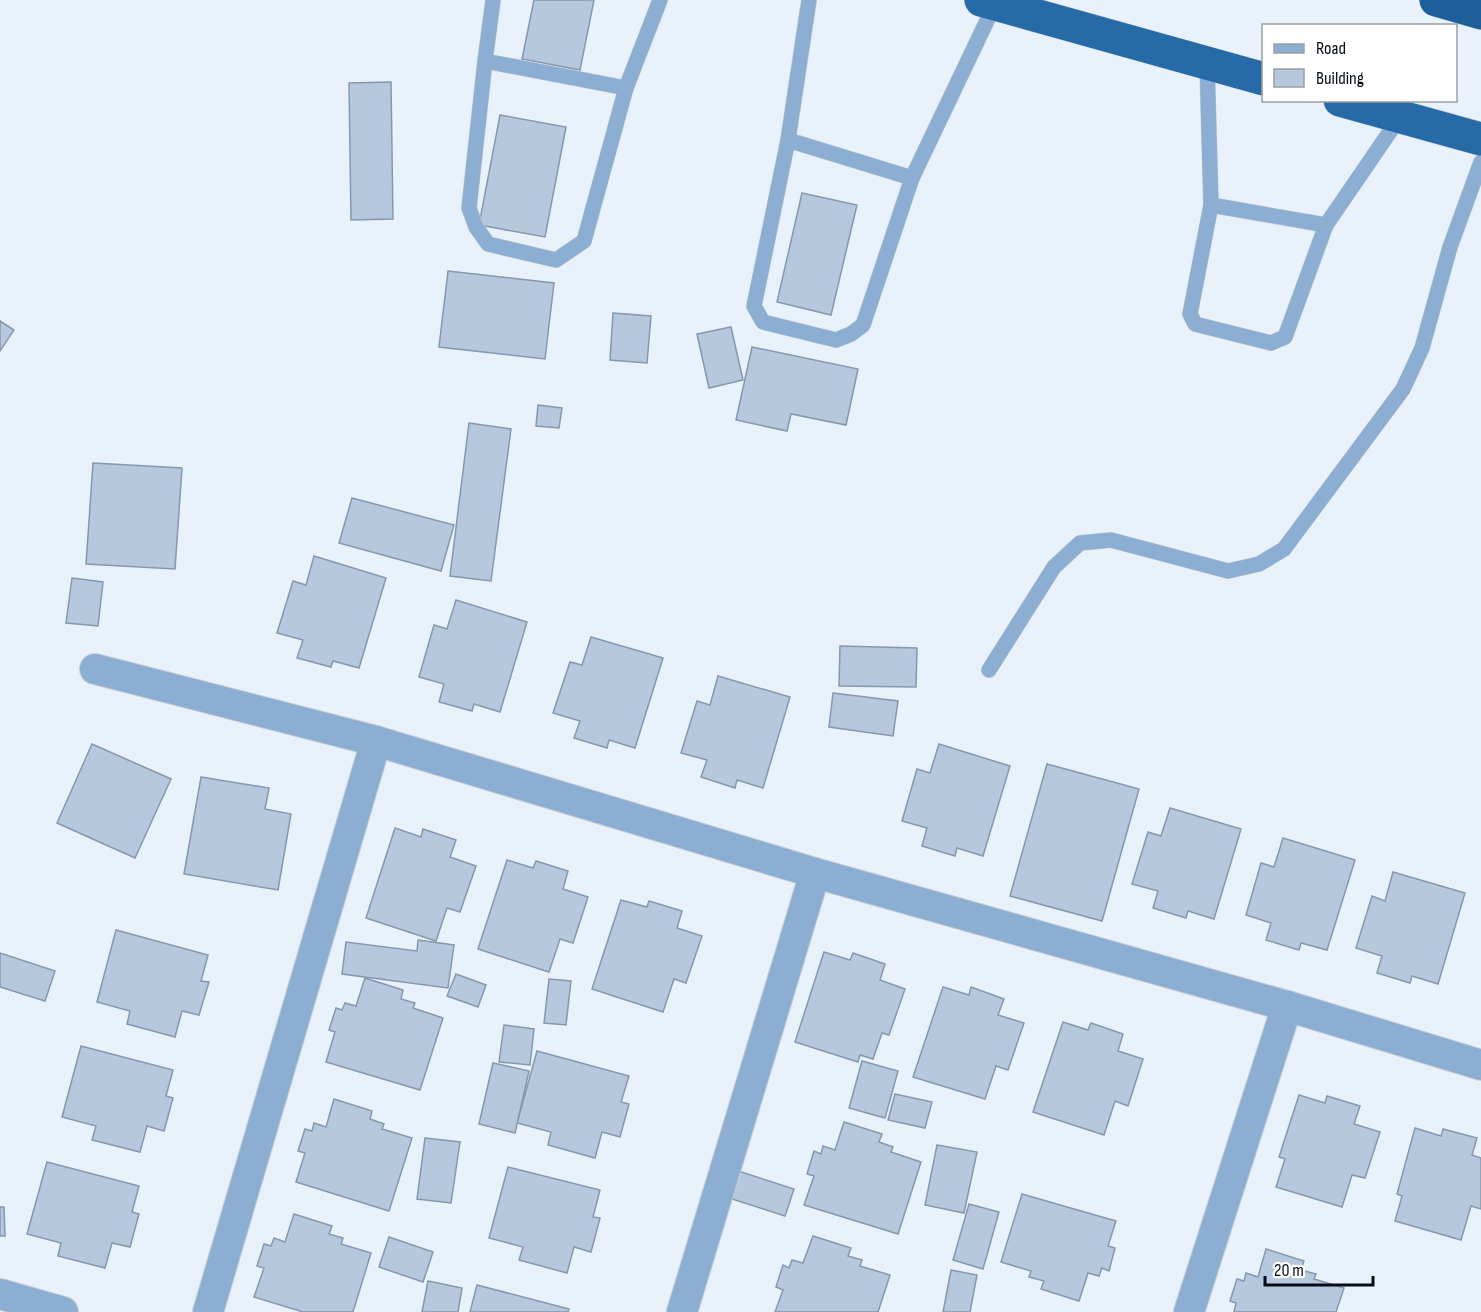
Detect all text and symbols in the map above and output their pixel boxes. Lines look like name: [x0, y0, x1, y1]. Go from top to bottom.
legend: [1262, 24, 1457, 102]
text: Road: [1316, 38, 1346, 59]
text: Building: [1316, 68, 1364, 89]
scale bar: [1265, 1249, 1373, 1287]
text: 20 m: [1274, 1260, 1304, 1281]

